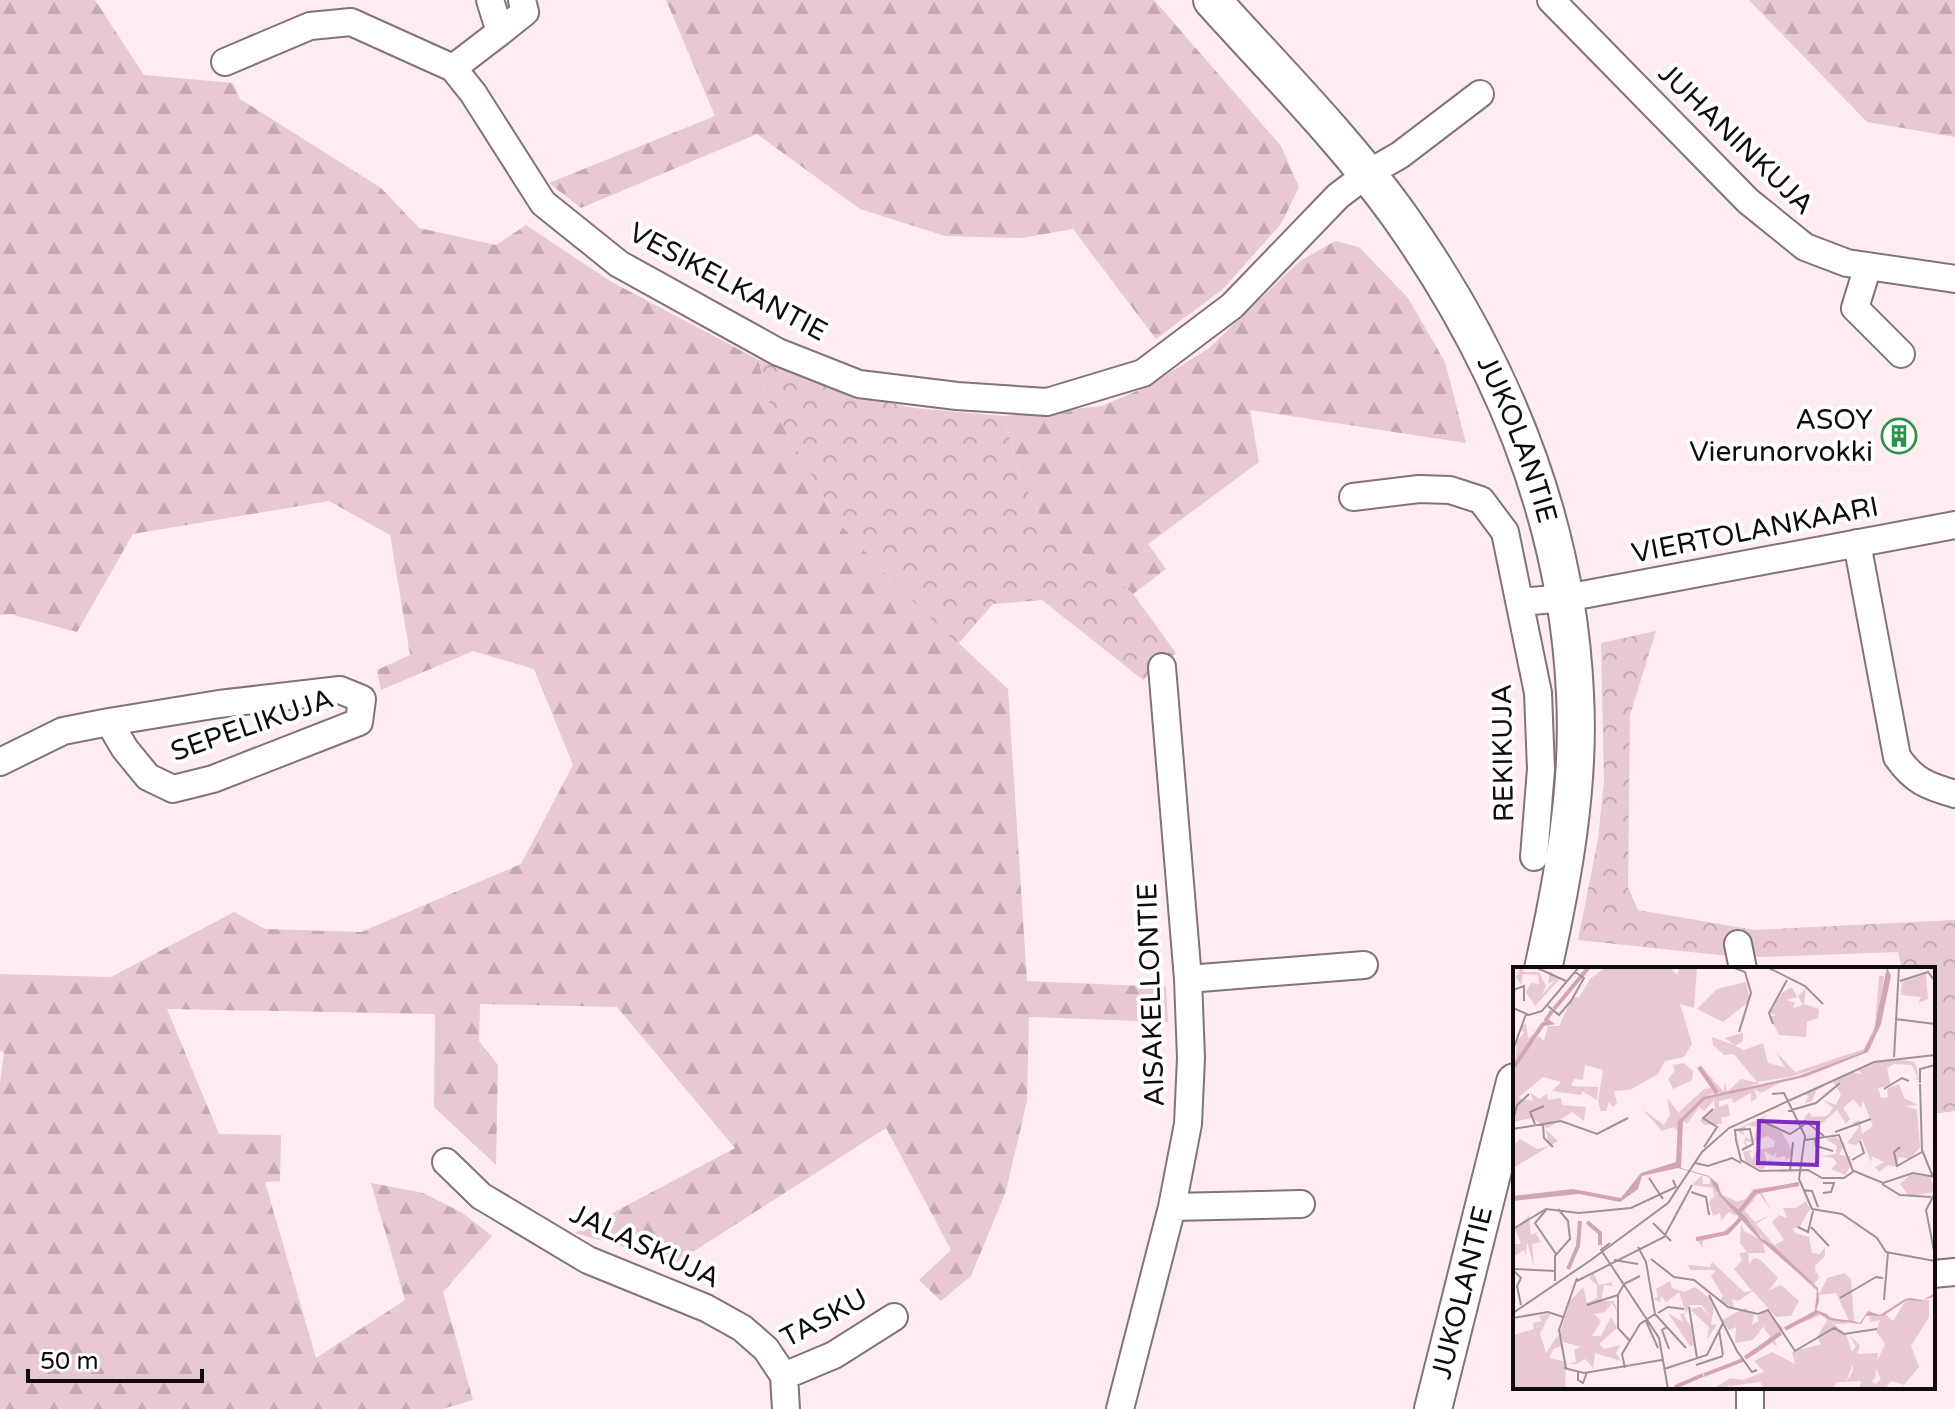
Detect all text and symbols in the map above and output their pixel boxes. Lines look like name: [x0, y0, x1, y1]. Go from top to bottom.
street label: JUHANINKUJA: [1651, 56, 1821, 222]
street label: VESIKELKANTIE: [623, 215, 833, 349]
street label: JUKOLANTIE: [1470, 350, 1564, 527]
place label: ASOY Vierunorvokki: [1689, 403, 1873, 469]
building icon: ASOY Vierunorvokki: [1880, 417, 1918, 455]
street label: VIERTOLANKAARI: [1629, 489, 1881, 571]
street label: SEPELIKUJA: [166, 681, 338, 769]
street label: REKIKUJA: [1485, 683, 1521, 823]
street label: AISAKELLONTIE: [1130, 882, 1172, 1108]
inset map: [1513, 967, 1935, 1389]
street label: JALASKUJA: [565, 1196, 725, 1296]
street label: JUKOLANTIE: [1424, 1203, 1500, 1383]
street label: TASKU: [775, 1281, 873, 1355]
scale bar: [28, 1333, 202, 1383]
text: 50 m: [40, 1347, 98, 1376]

